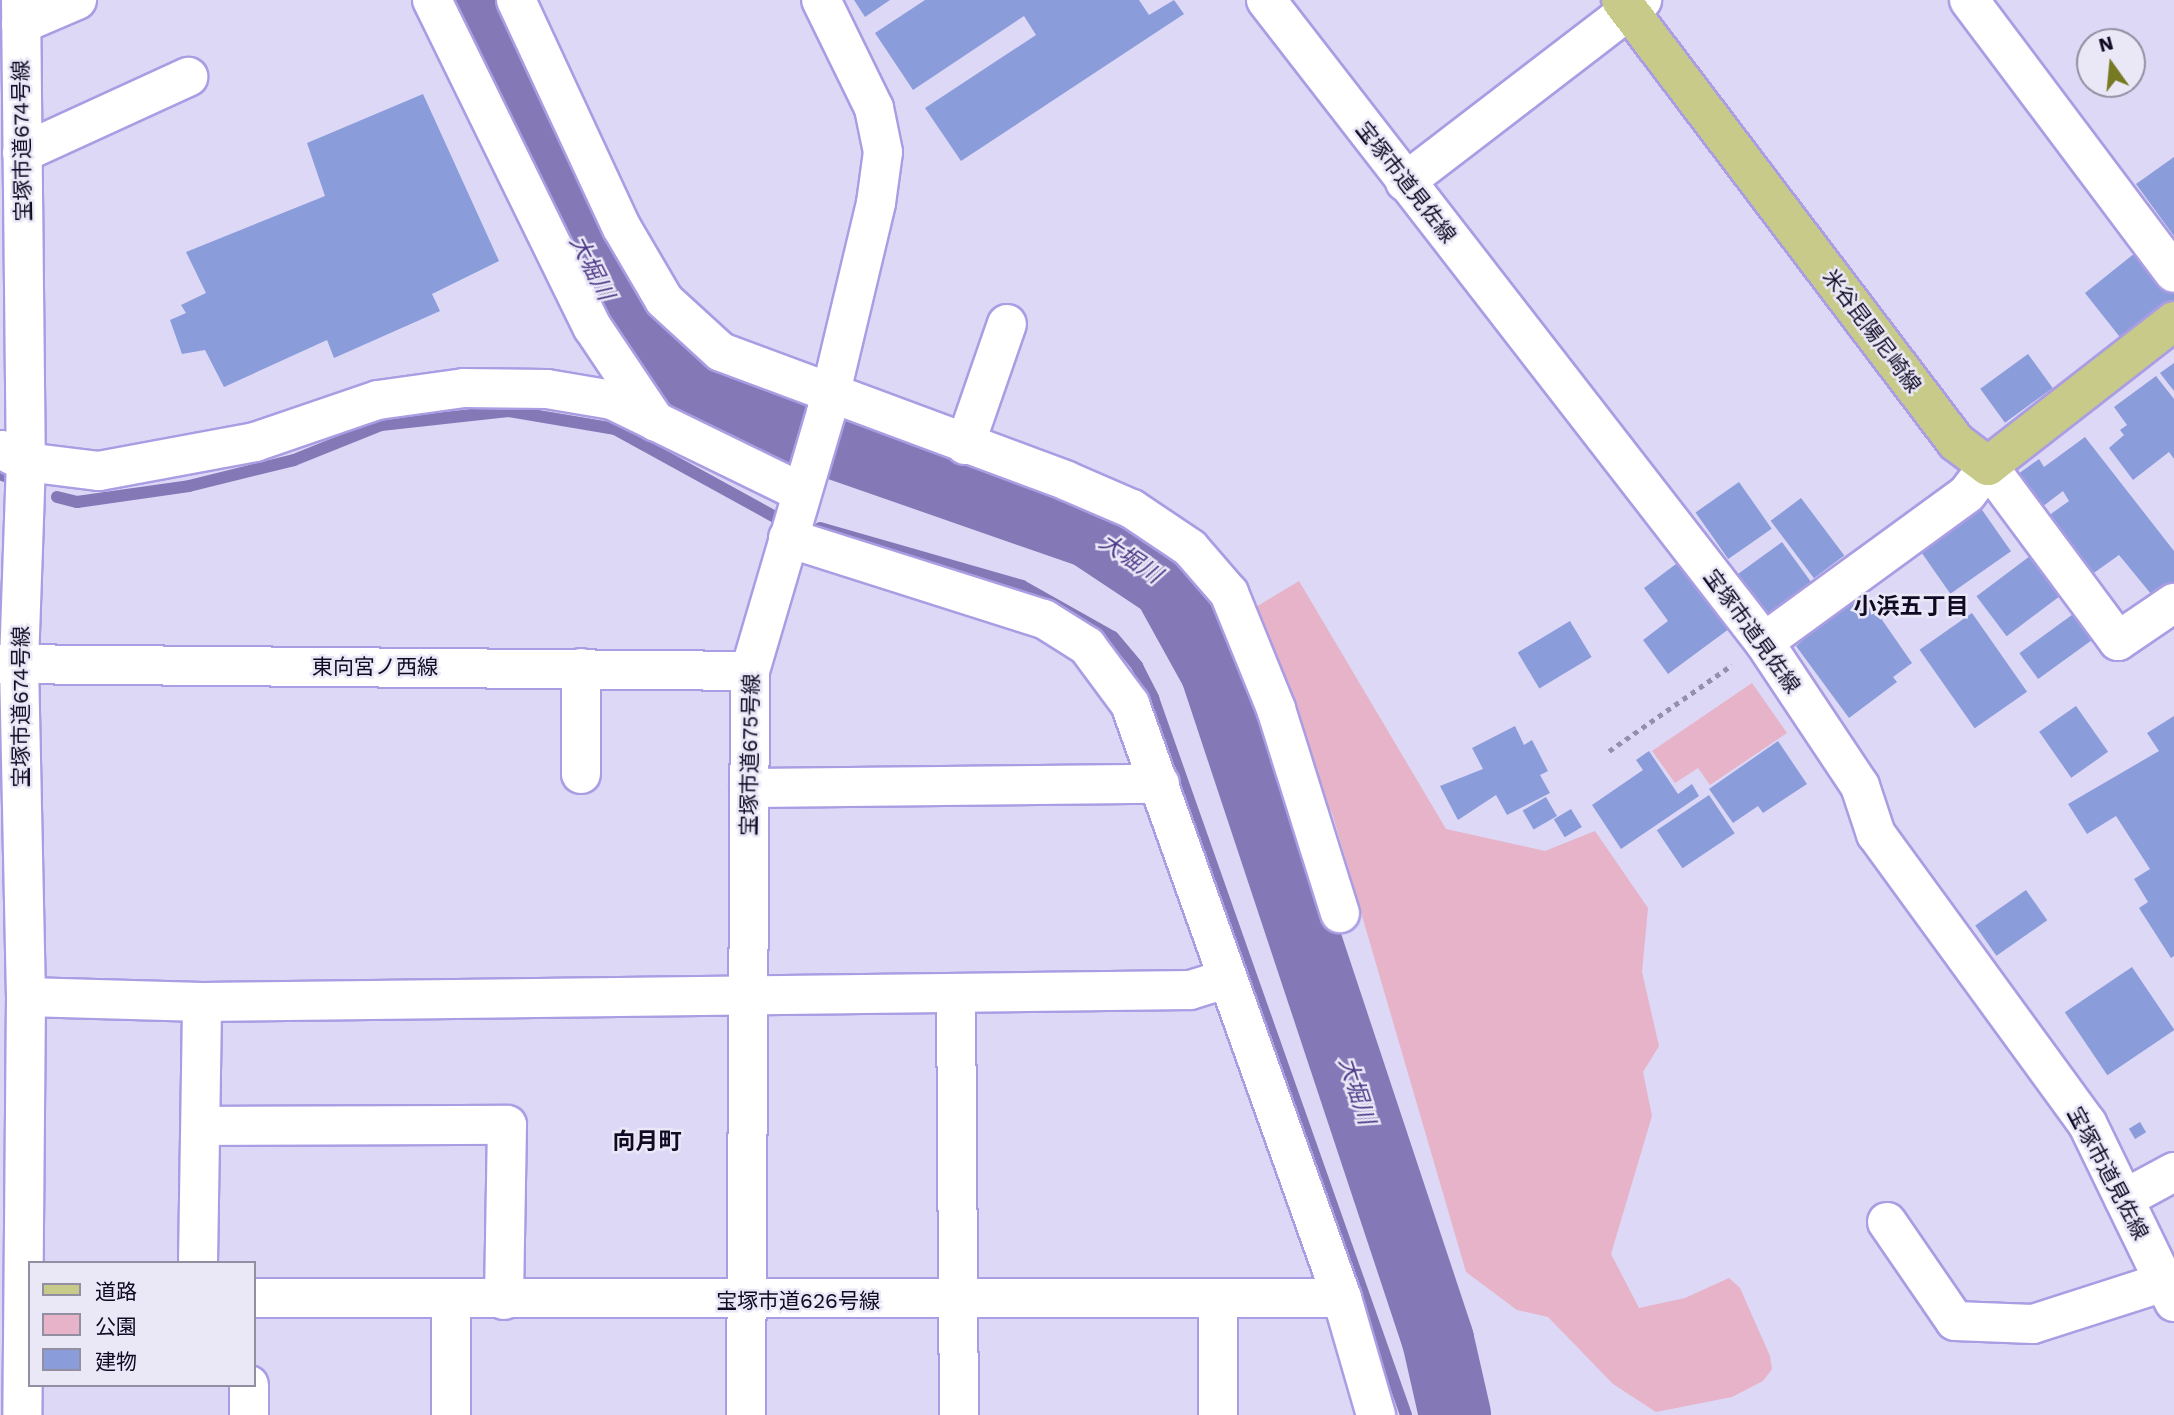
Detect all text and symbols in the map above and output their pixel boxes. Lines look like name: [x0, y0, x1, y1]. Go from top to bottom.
north arrow: [2076, 28, 2146, 98]
text: N: [2096, 31, 2116, 57]
street label: 宝塚市道674号線: [8, 60, 36, 222]
street label: 宝塚市道見佐線: [1351, 116, 1461, 248]
water label: 大堀川: [563, 231, 619, 305]
street label: 米谷昆陽尼崎線: [1818, 265, 1926, 397]
water label: 大堀川: [1094, 528, 1166, 590]
street label: 宝塚市道見佐線: [1699, 564, 1805, 698]
district label: 小浜五丁目: [1854, 593, 1968, 621]
street label: 宝塚市道674号線: [8, 626, 34, 788]
street label: 東向宮ノ西線: [312, 654, 438, 680]
street label: 宝塚市道675号線: [736, 674, 764, 836]
water label: 大堀川: [1332, 1054, 1380, 1128]
street label: 宝塚市道見佐線: [2062, 1102, 2154, 1244]
district label: 向月町: [613, 1128, 681, 1156]
legend: [28, 1261, 256, 1387]
text: 道路: [95, 1279, 137, 1304]
street label: 宝塚市道626号線: [716, 1288, 880, 1314]
text: 公園: [95, 1314, 137, 1339]
text: 建物: [95, 1349, 137, 1374]

